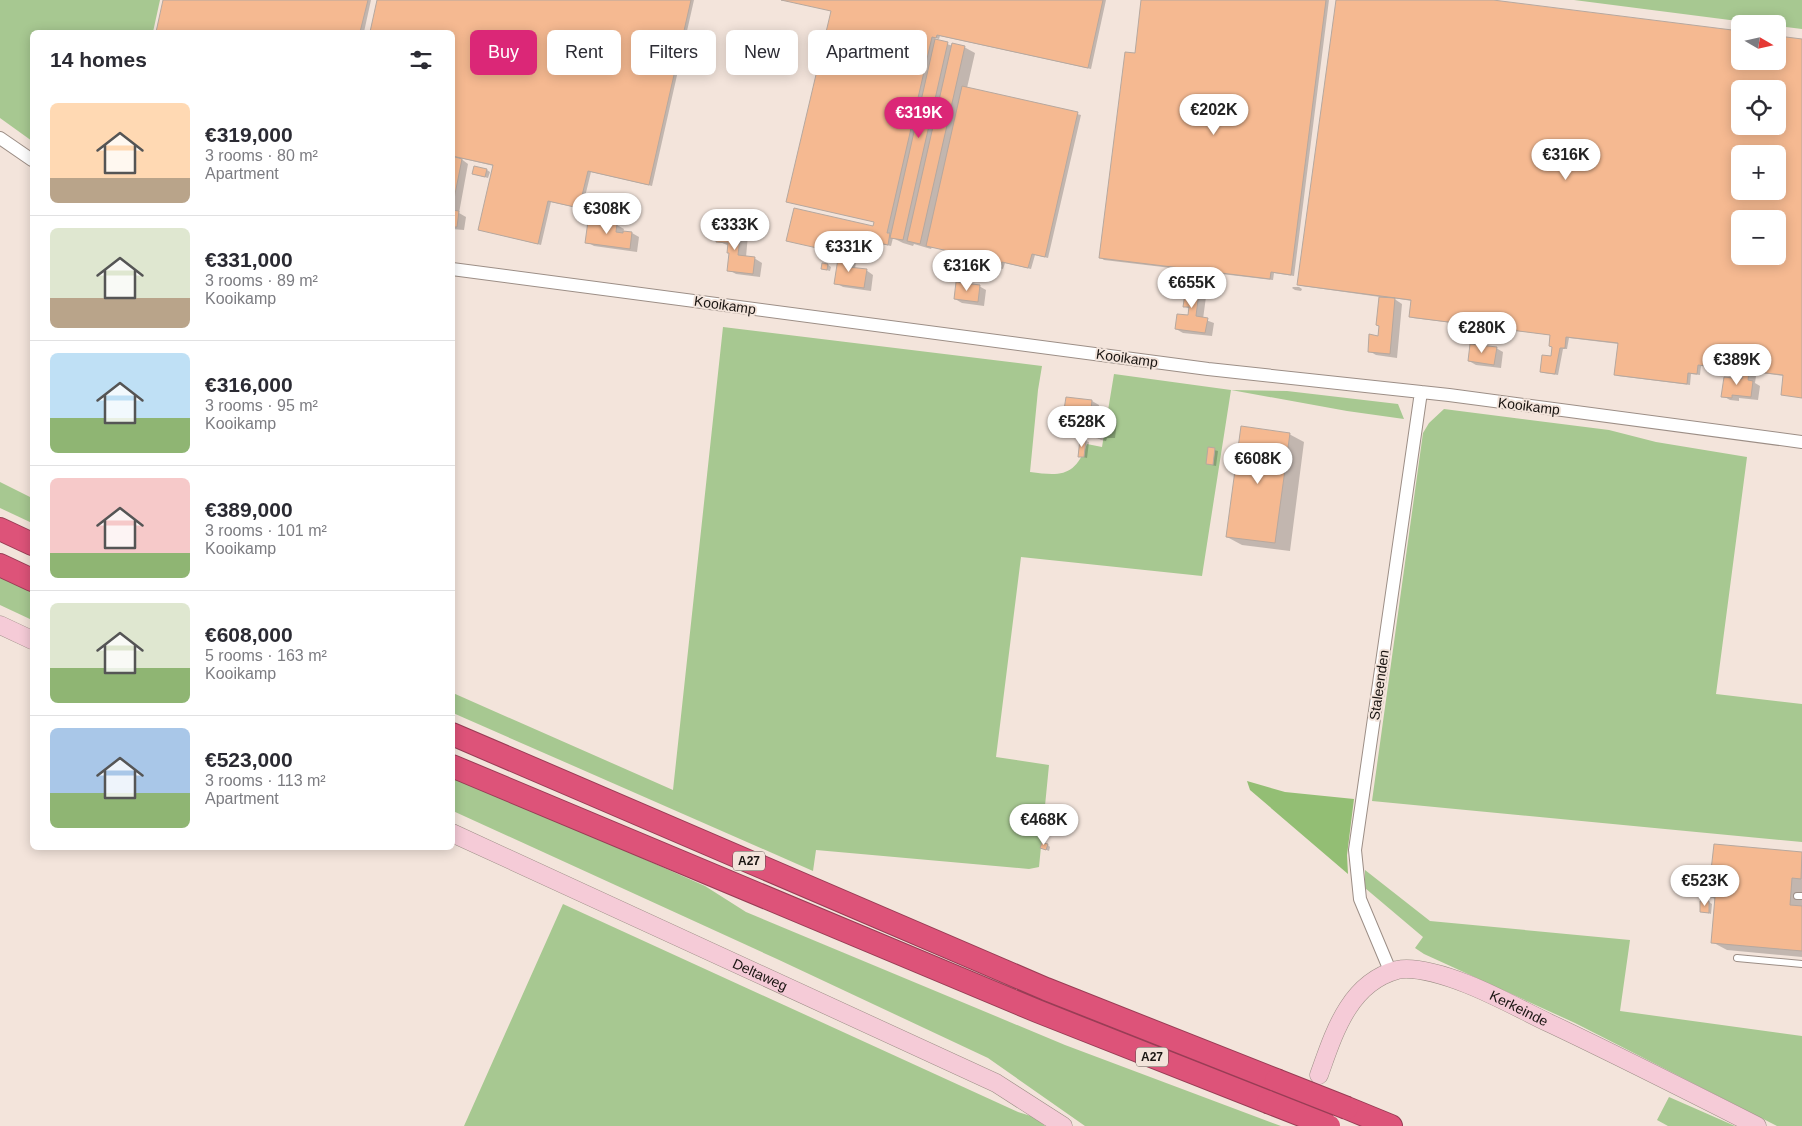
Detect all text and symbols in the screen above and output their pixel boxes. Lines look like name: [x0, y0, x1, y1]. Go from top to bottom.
north arrow: [1731, 15, 1786, 70]
map controls: [1731, 15, 1786, 265]
chip: Buy: [470, 30, 537, 75]
chip: Rent: [547, 30, 621, 75]
chip: Filters: [631, 30, 716, 75]
chip: New: [726, 30, 798, 75]
chip: Apartment: [808, 30, 927, 75]
icon: filters: [407, 46, 435, 74]
text: 14 homes: [50, 48, 147, 71]
button: locate: [1731, 80, 1786, 135]
pin: €202K: [1179, 94, 1249, 136]
pin: €319K: [884, 96, 954, 139]
text: €202K: [1190, 101, 1238, 118]
text: €319K: [895, 104, 943, 121]
icon: home: [90, 123, 150, 183]
text: €319,000: [205, 123, 293, 146]
pin: €316K: [1531, 138, 1601, 181]
button: +: [1731, 145, 1786, 200]
text: €316K: [1542, 146, 1590, 163]
text: 3 rooms · 80 m²: [205, 147, 318, 164]
text: Apartment: [205, 165, 279, 182]
pin: €308K: [572, 192, 642, 235]
text: €308K: [583, 200, 631, 217]
pin: €333K: [700, 208, 770, 251]
button: −: [1731, 210, 1786, 265]
text: €333K: [711, 216, 759, 233]
pin: €331K: [814, 230, 884, 273]
text: €331K: [825, 238, 873, 255]
icon: home: [90, 248, 150, 308]
text: €331,000: [205, 248, 293, 271]
pin: €316K: [932, 250, 1002, 292]
text: €316K: [943, 257, 991, 274]
pin: €655K: [1157, 266, 1227, 309]
text: 3 rooms · 89 m²: [205, 272, 318, 289]
text: €655K: [1168, 274, 1216, 291]
text: Kooikamp: [205, 290, 276, 307]
street label: Kooikamp: [693, 293, 757, 317]
pin: €280K: [1447, 312, 1517, 354]
text: €280K: [1458, 319, 1506, 336]
pin: €389K: [1702, 344, 1772, 386]
street label: Kooikamp: [1095, 346, 1159, 370]
text: €389K: [1713, 351, 1761, 368]
icon: home: [90, 373, 150, 433]
text: €316,000: [205, 373, 293, 396]
street label: Kooikamp: [1497, 394, 1561, 418]
text: 3 rooms · 95 m²: [205, 397, 318, 414]
pin: €528K: [1047, 406, 1117, 448]
text: €528K: [1058, 413, 1106, 430]
text: Kooikamp: [205, 415, 276, 432]
pin: €608K: [1223, 442, 1293, 485]
text: €608K: [1234, 450, 1282, 467]
icon: home: [90, 498, 150, 558]
text: €389,000: [205, 498, 293, 521]
text: 3 rooms · 101 m²: [205, 522, 327, 539]
text: Kooikamp: [205, 540, 276, 557]
icon: home: [90, 623, 150, 683]
text: €608,000: [205, 623, 293, 646]
text: 5 rooms · 163 m²: [205, 647, 327, 664]
street label: Staleenden: [1366, 649, 1392, 721]
text: Kooikamp: [205, 665, 276, 682]
icon: home: [90, 748, 150, 808]
text: €523,000: [205, 748, 293, 771]
text: 3 rooms · 113 m²: [205, 772, 326, 789]
text: Apartment: [205, 790, 279, 807]
pin: €468K: [1009, 804, 1079, 846]
text: €468K: [1020, 811, 1068, 828]
road number: A27: [733, 851, 765, 870]
pin: €523K: [1670, 864, 1740, 907]
text: €523K: [1681, 872, 1729, 889]
street label: Deltaweg: [730, 955, 790, 994]
street label: Kerkeinde: [1487, 987, 1551, 1029]
road number: A27: [1136, 1048, 1168, 1066]

